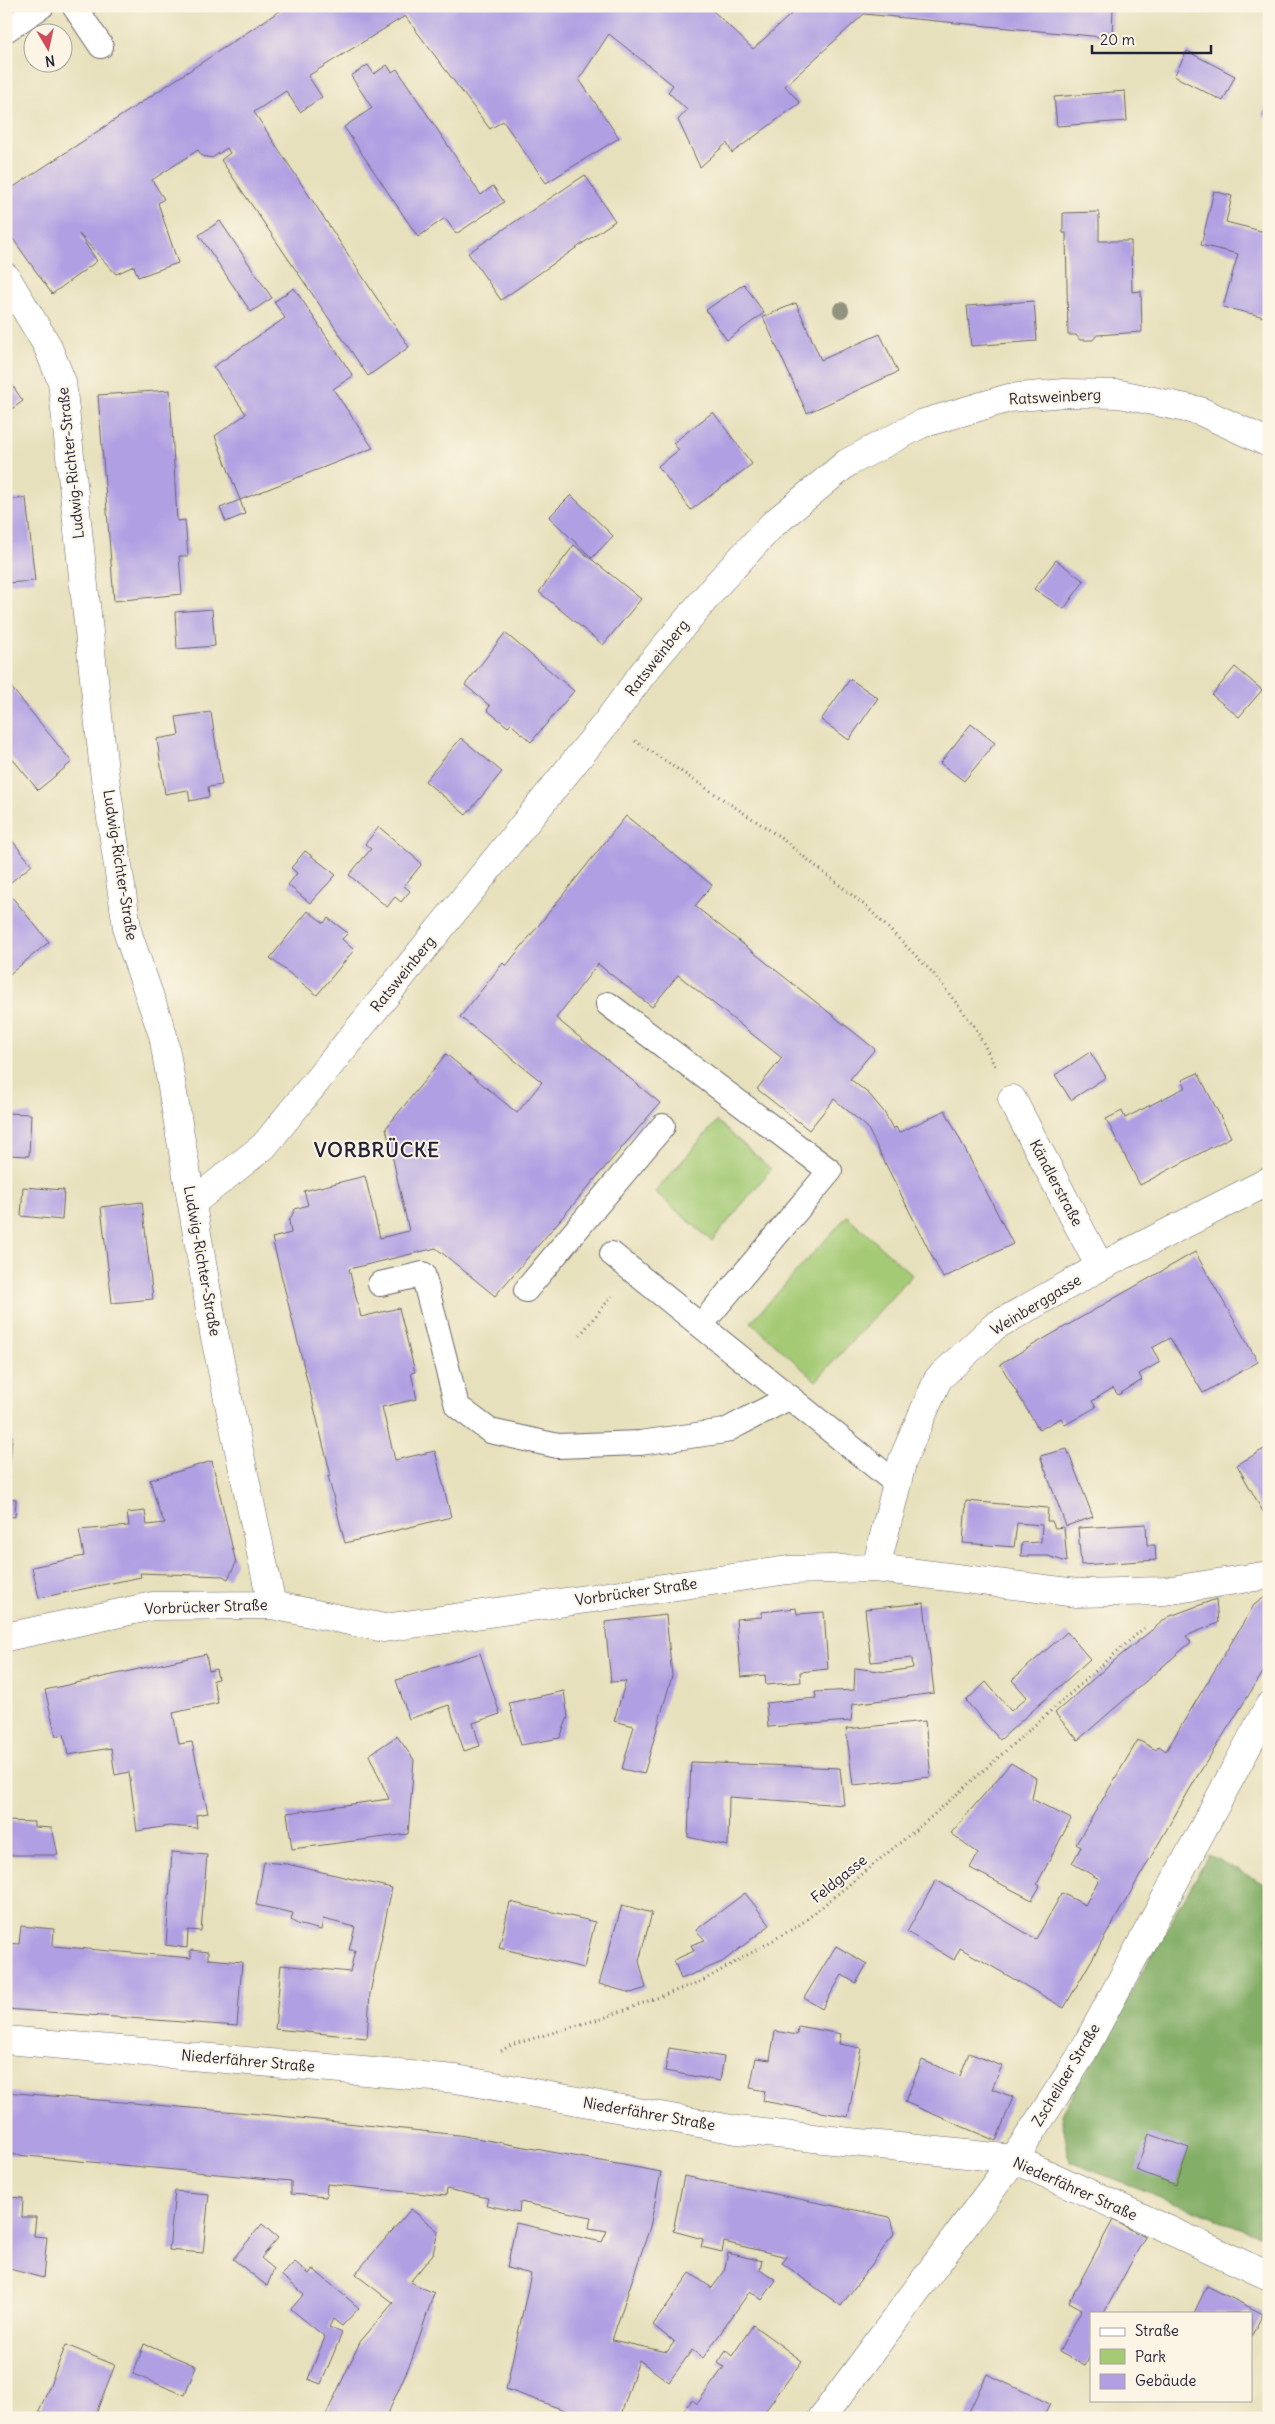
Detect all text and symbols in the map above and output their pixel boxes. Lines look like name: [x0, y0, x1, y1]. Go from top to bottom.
north arrow: [22, 22, 72, 72]
scale bar: [1092, 22, 1211, 54]
text: 20 m: [1100, 30, 1135, 49]
text: N: [44, 51, 56, 70]
street label: Ratsweinberg: [1008, 385, 1102, 408]
street label: Ludwig-Richter-Straße: [53, 386, 88, 540]
street label: Ratsweinberg: [621, 615, 693, 700]
street label: Ludwig-Richter-Straße: [99, 788, 142, 942]
street label: Ratsweinberg: [366, 932, 439, 1016]
street label: Kändlerstraße: [1026, 1136, 1087, 1229]
district label: VORBRÜCKE: [314, 1137, 440, 1162]
street label: Ludwig-Richter-Straße: [180, 1184, 225, 1338]
street label: Weinberggasse: [987, 1270, 1085, 1339]
street label: Vorbrücker Straße: [574, 1574, 698, 1609]
street label: Vorbrücker Straße: [144, 1595, 268, 1618]
street label: Feldgasse: [807, 1850, 871, 1907]
street label: Zscheilaer Straße: [1027, 2020, 1104, 2130]
street label: Niederfährer Straße: [180, 2045, 316, 2076]
street label: Niederfährer Straße: [581, 2093, 717, 2134]
street label: Niederfährer Straße: [1010, 2153, 1140, 2224]
legend: [1090, 2312, 1252, 2402]
text: Straße: [1135, 2321, 1179, 2340]
text: Park: [1135, 2347, 1166, 2366]
text: Gebäude: [1135, 2371, 1196, 2390]

